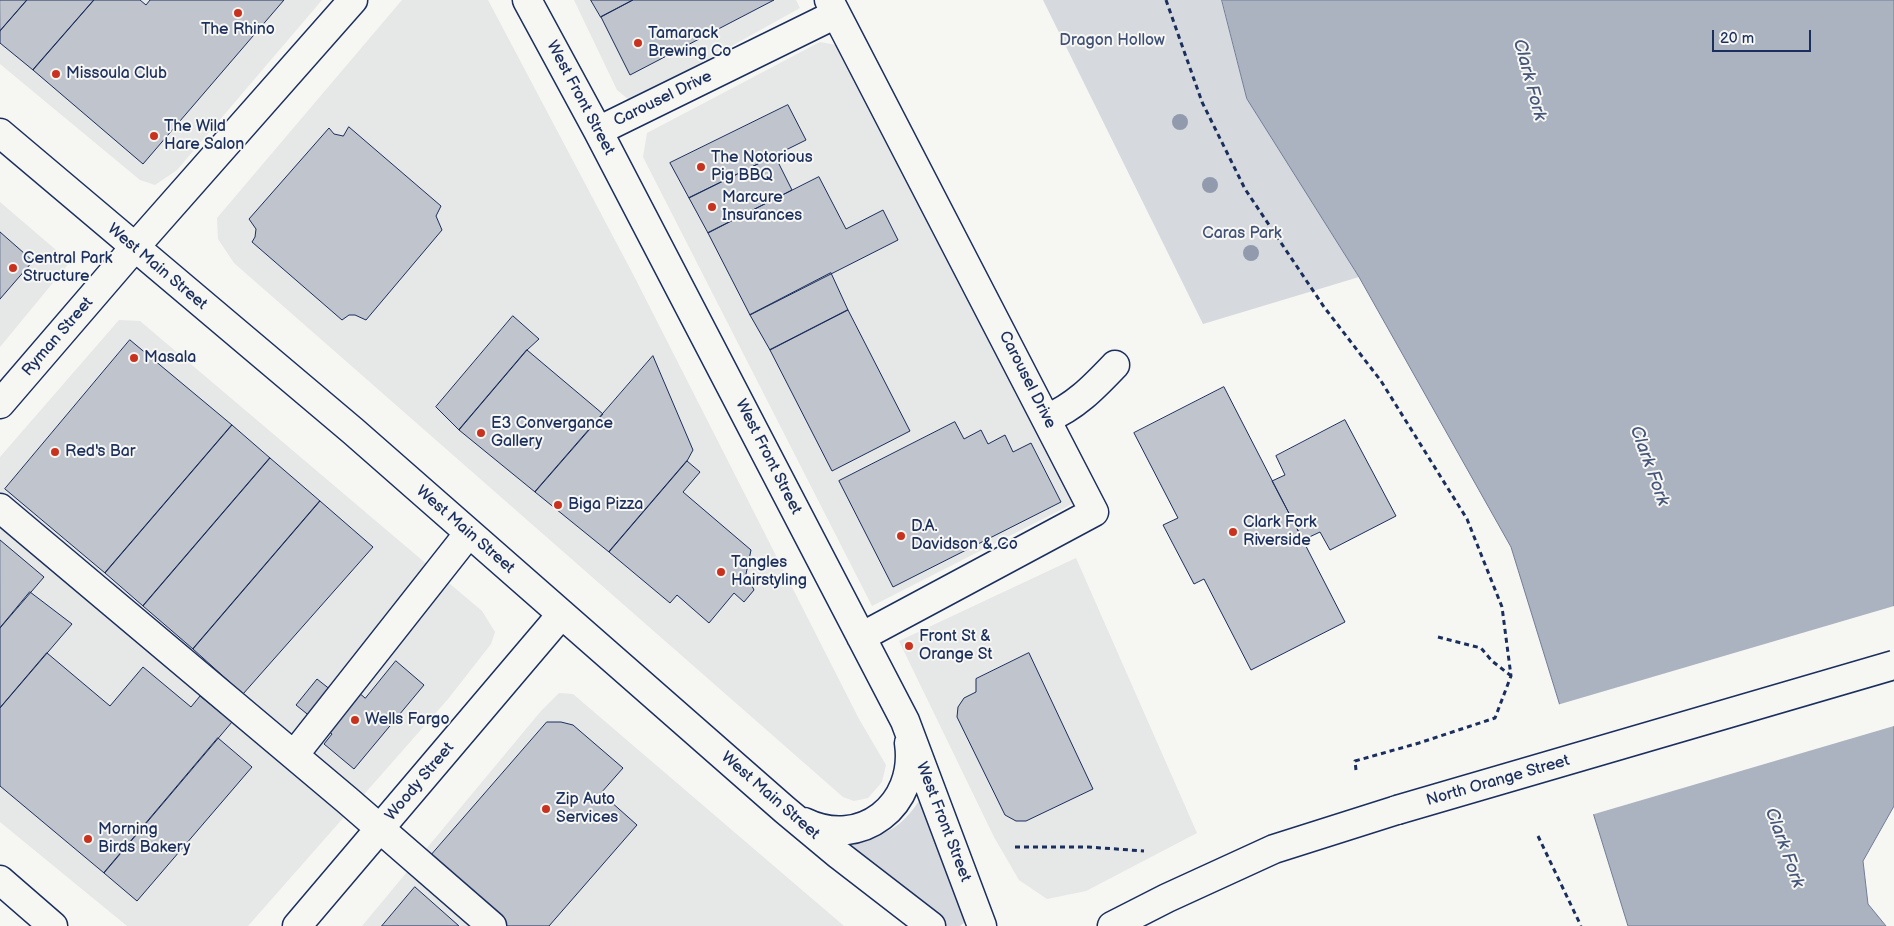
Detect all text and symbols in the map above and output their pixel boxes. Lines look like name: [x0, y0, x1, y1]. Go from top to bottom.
marker: The Rhino: [232, 7, 244, 19]
place label: The Rhino: [201, 20, 275, 40]
scale bar: [1714, 20, 1813, 52]
place label: Tamarack Brewing Co: [648, 24, 731, 62]
text: 20 m: [1720, 29, 1754, 48]
park label: Dragon Hollow: [1059, 31, 1165, 51]
marker: Tamarack Brewing Co: [632, 37, 644, 49]
water label: Clark Fork: [1508, 37, 1550, 123]
street label: West Front Street: [542, 38, 618, 158]
place label: Missoula Club: [66, 64, 167, 84]
street label: Carousel Drive: [611, 67, 715, 131]
marker: Missoula Club: [50, 68, 62, 80]
place label: The Wild Hare Salon: [164, 117, 244, 155]
marker: The Wild Hare Salon: [148, 130, 160, 142]
place label: The Notorious Pig BBQ: [711, 148, 813, 186]
marker: The Notorious Pig BBQ: [695, 161, 707, 173]
place label: Marcure Insurances: [722, 188, 802, 226]
marker: Marcure Insurances: [706, 201, 718, 213]
street label: West Main Street: [103, 220, 211, 314]
park label: Caras Park: [1202, 224, 1282, 244]
place label: Central Park Structure: [23, 249, 112, 287]
marker: Central Park Structure: [7, 262, 19, 274]
street label: Ryman Street: [18, 294, 98, 380]
street label: Carousel Drive: [994, 328, 1060, 432]
place label: Masala: [144, 348, 196, 368]
marker: Masala: [128, 352, 140, 364]
street label: West Front Street: [731, 396, 805, 518]
place label: E3 Convergance Gallery: [491, 414, 613, 452]
water label: Clark Fork: [1625, 423, 1673, 509]
marker: E3 Convergance Gallery: [475, 427, 487, 439]
place label: Red's Bar: [65, 442, 136, 462]
marker: Red's Bar: [49, 446, 61, 458]
street label: West Main Street: [412, 482, 518, 578]
place label: Biga Pizza: [568, 495, 643, 515]
marker: Biga Pizza: [552, 499, 564, 511]
place label: Clark Fork Riverside: [1243, 513, 1317, 551]
place label: D.A. Davidson & Co: [911, 517, 1018, 555]
marker: Clark Fork Riverside: [1227, 526, 1239, 538]
marker: D.A. Davidson & Co: [895, 530, 907, 542]
place label: Tangles Hairstyling: [731, 553, 807, 591]
marker: Tangles Hairstyling: [715, 566, 727, 578]
place label: Front St & Orange St: [919, 627, 992, 665]
marker: Front St & Orange St: [903, 640, 915, 652]
place label: Wells Fargo: [365, 710, 449, 730]
marker: Wells Fargo: [349, 714, 361, 726]
street label: Woody Street: [382, 739, 458, 825]
street label: West Main Street: [717, 748, 823, 844]
street label: North Orange Street: [1424, 751, 1572, 811]
street label: West Front Street: [911, 759, 975, 885]
place label: Zip Auto Services: [556, 790, 618, 828]
marker: Zip Auto Services: [540, 803, 552, 815]
water label: Clark Fork: [1760, 805, 1808, 891]
place label: Morning Birds Bakery: [98, 820, 190, 858]
marker: Morning Birds Bakery: [82, 833, 94, 845]

